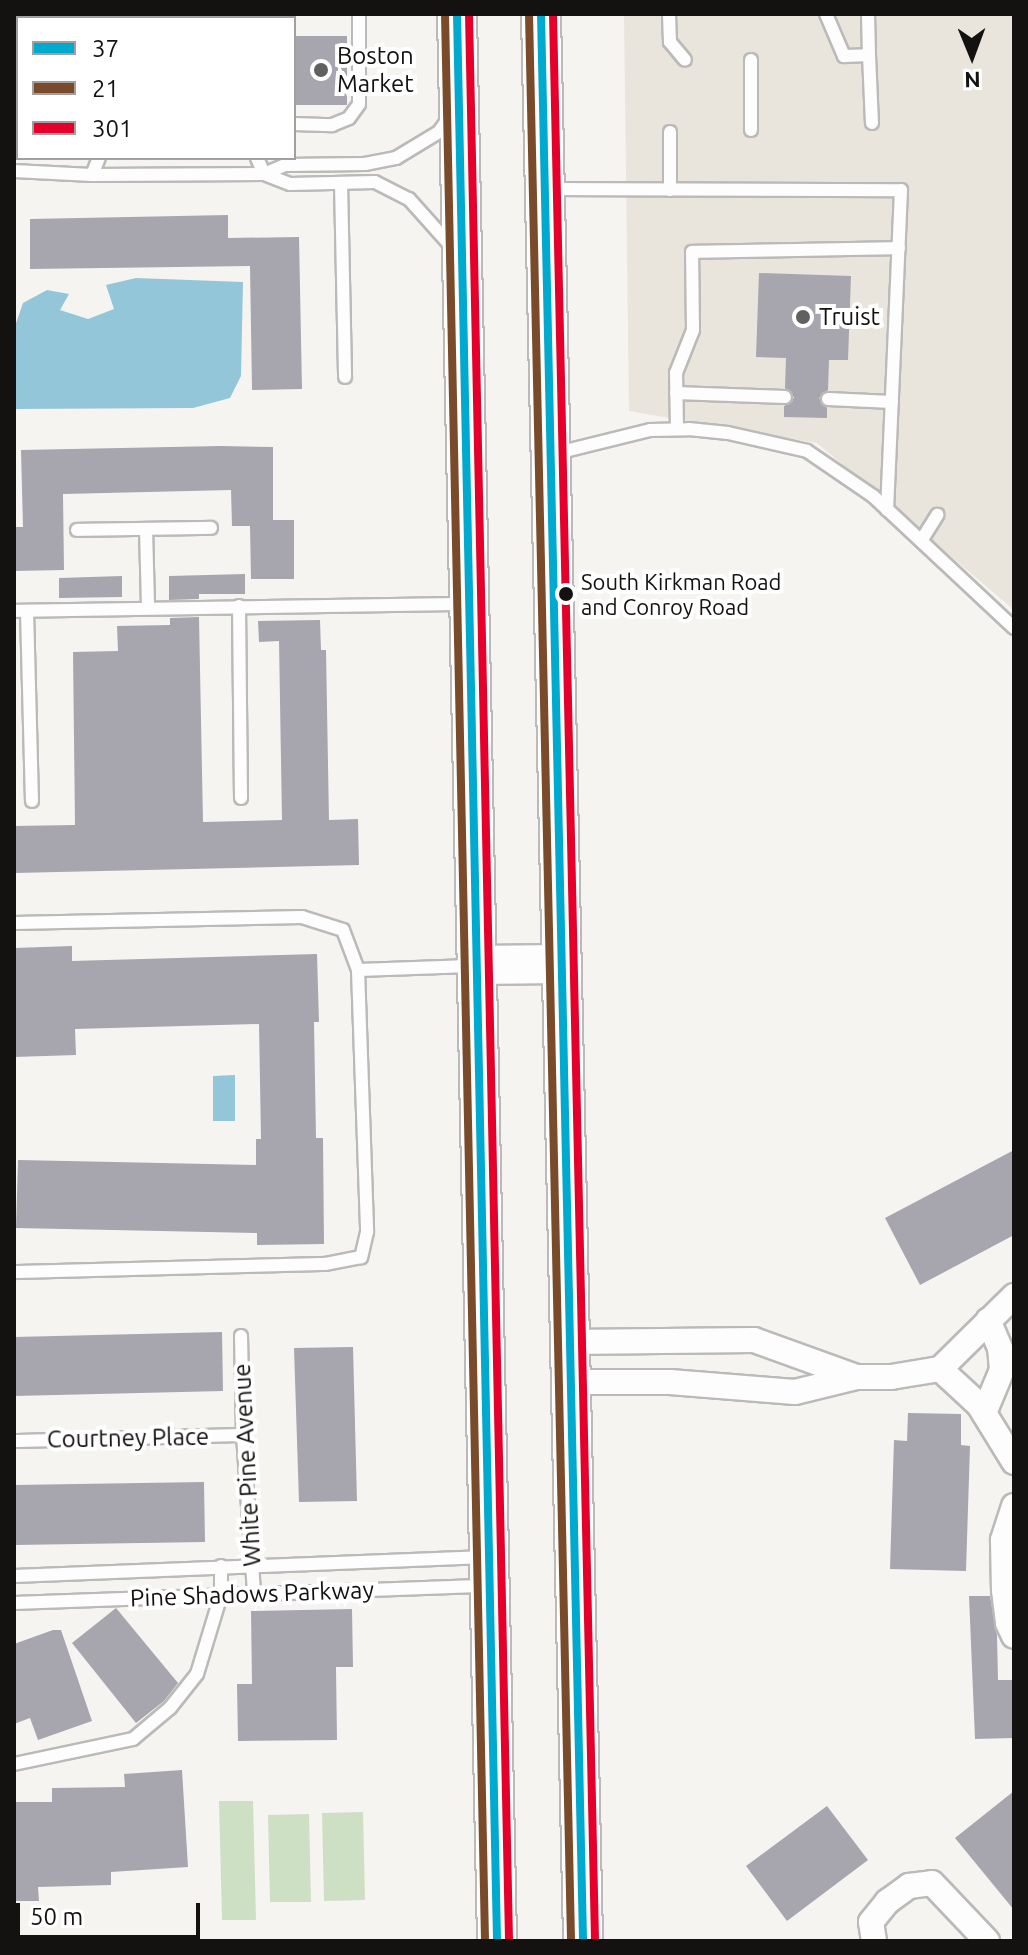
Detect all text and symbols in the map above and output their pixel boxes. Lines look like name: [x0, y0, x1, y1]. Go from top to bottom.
legend: [16, 16, 296, 160]
north arrow: [932, 16, 1012, 96]
text: 37: [92, 35, 119, 62]
place label: Boston Market: [337, 42, 414, 98]
marker: Boston Market: [312, 61, 330, 79]
text: N: [964, 68, 981, 93]
text: 21: [92, 75, 119, 102]
text: 301: [92, 115, 133, 142]
place label: Truist: [819, 303, 880, 331]
marker: Truist: [794, 308, 812, 326]
place label: South Kirkman Road and Conroy Road: [581, 568, 781, 620]
marker: South Kirkman Road and Conroy Road: [558, 586, 574, 602]
street label: White Pine Avenue: [227, 1363, 267, 1567]
street label: Courtney Place: [47, 1422, 209, 1454]
street label: Pine Shadows Parkway: [130, 1575, 374, 1613]
scale bar: [20, 1887, 204, 1937]
text: 50 m: [30, 1903, 83, 1930]

